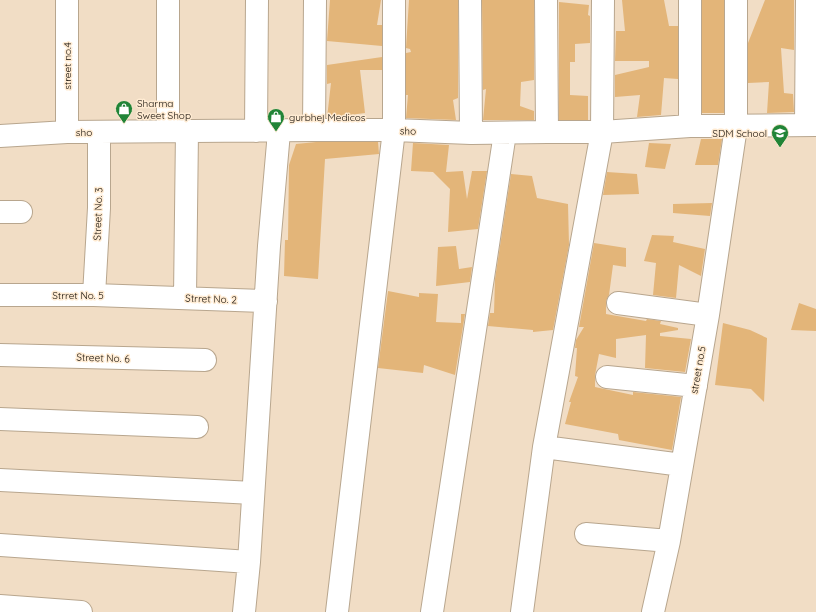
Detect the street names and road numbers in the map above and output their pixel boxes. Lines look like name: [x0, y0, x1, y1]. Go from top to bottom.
street label: street no.4: [61, 42, 74, 90]
street label: sho: [400, 124, 416, 138]
street label: sho: [76, 126, 92, 139]
street label: Street No. 3: [91, 187, 105, 241]
street label: Strret No. 5: [52, 289, 104, 302]
street label: Strret No. 2: [185, 292, 237, 306]
street label: street no.5: [687, 345, 709, 395]
street label: Street No. 6: [76, 351, 130, 365]

